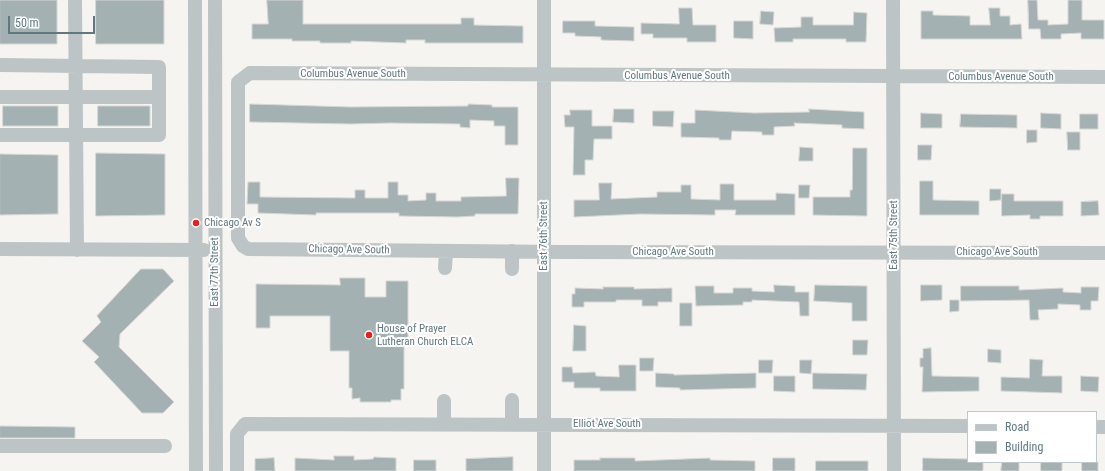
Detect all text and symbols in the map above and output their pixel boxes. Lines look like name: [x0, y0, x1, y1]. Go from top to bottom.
scale bar: [10, 8, 97, 34]
text: 50 m: [15, 16, 39, 30]
street label: Columbus Avenue South: [300, 67, 406, 81]
street label: Columbus Avenue South: [624, 69, 730, 83]
street label: Columbus Avenue South: [948, 70, 1054, 84]
street label: East 75th Street: [887, 200, 901, 270]
street label: East 76th Street: [537, 201, 551, 271]
place label: Chicago Av S: [204, 216, 261, 230]
marker: Chicago Av S: [191, 218, 201, 228]
street label: East 77th Street: [208, 237, 222, 307]
street label: Chicago Ave South: [308, 243, 390, 257]
street label: Chicago Ave South: [632, 245, 714, 259]
street label: Chicago Ave South: [956, 245, 1038, 259]
place label: House of Prayer Lutheran Church ELCA: [377, 322, 473, 348]
marker: House of Prayer Lutheran Church ELCA: [364, 330, 374, 340]
legend: [967, 411, 1097, 463]
street label: Elliot Ave South: [573, 417, 641, 431]
text: Road: [1005, 420, 1029, 434]
text: Building: [1005, 440, 1043, 454]

